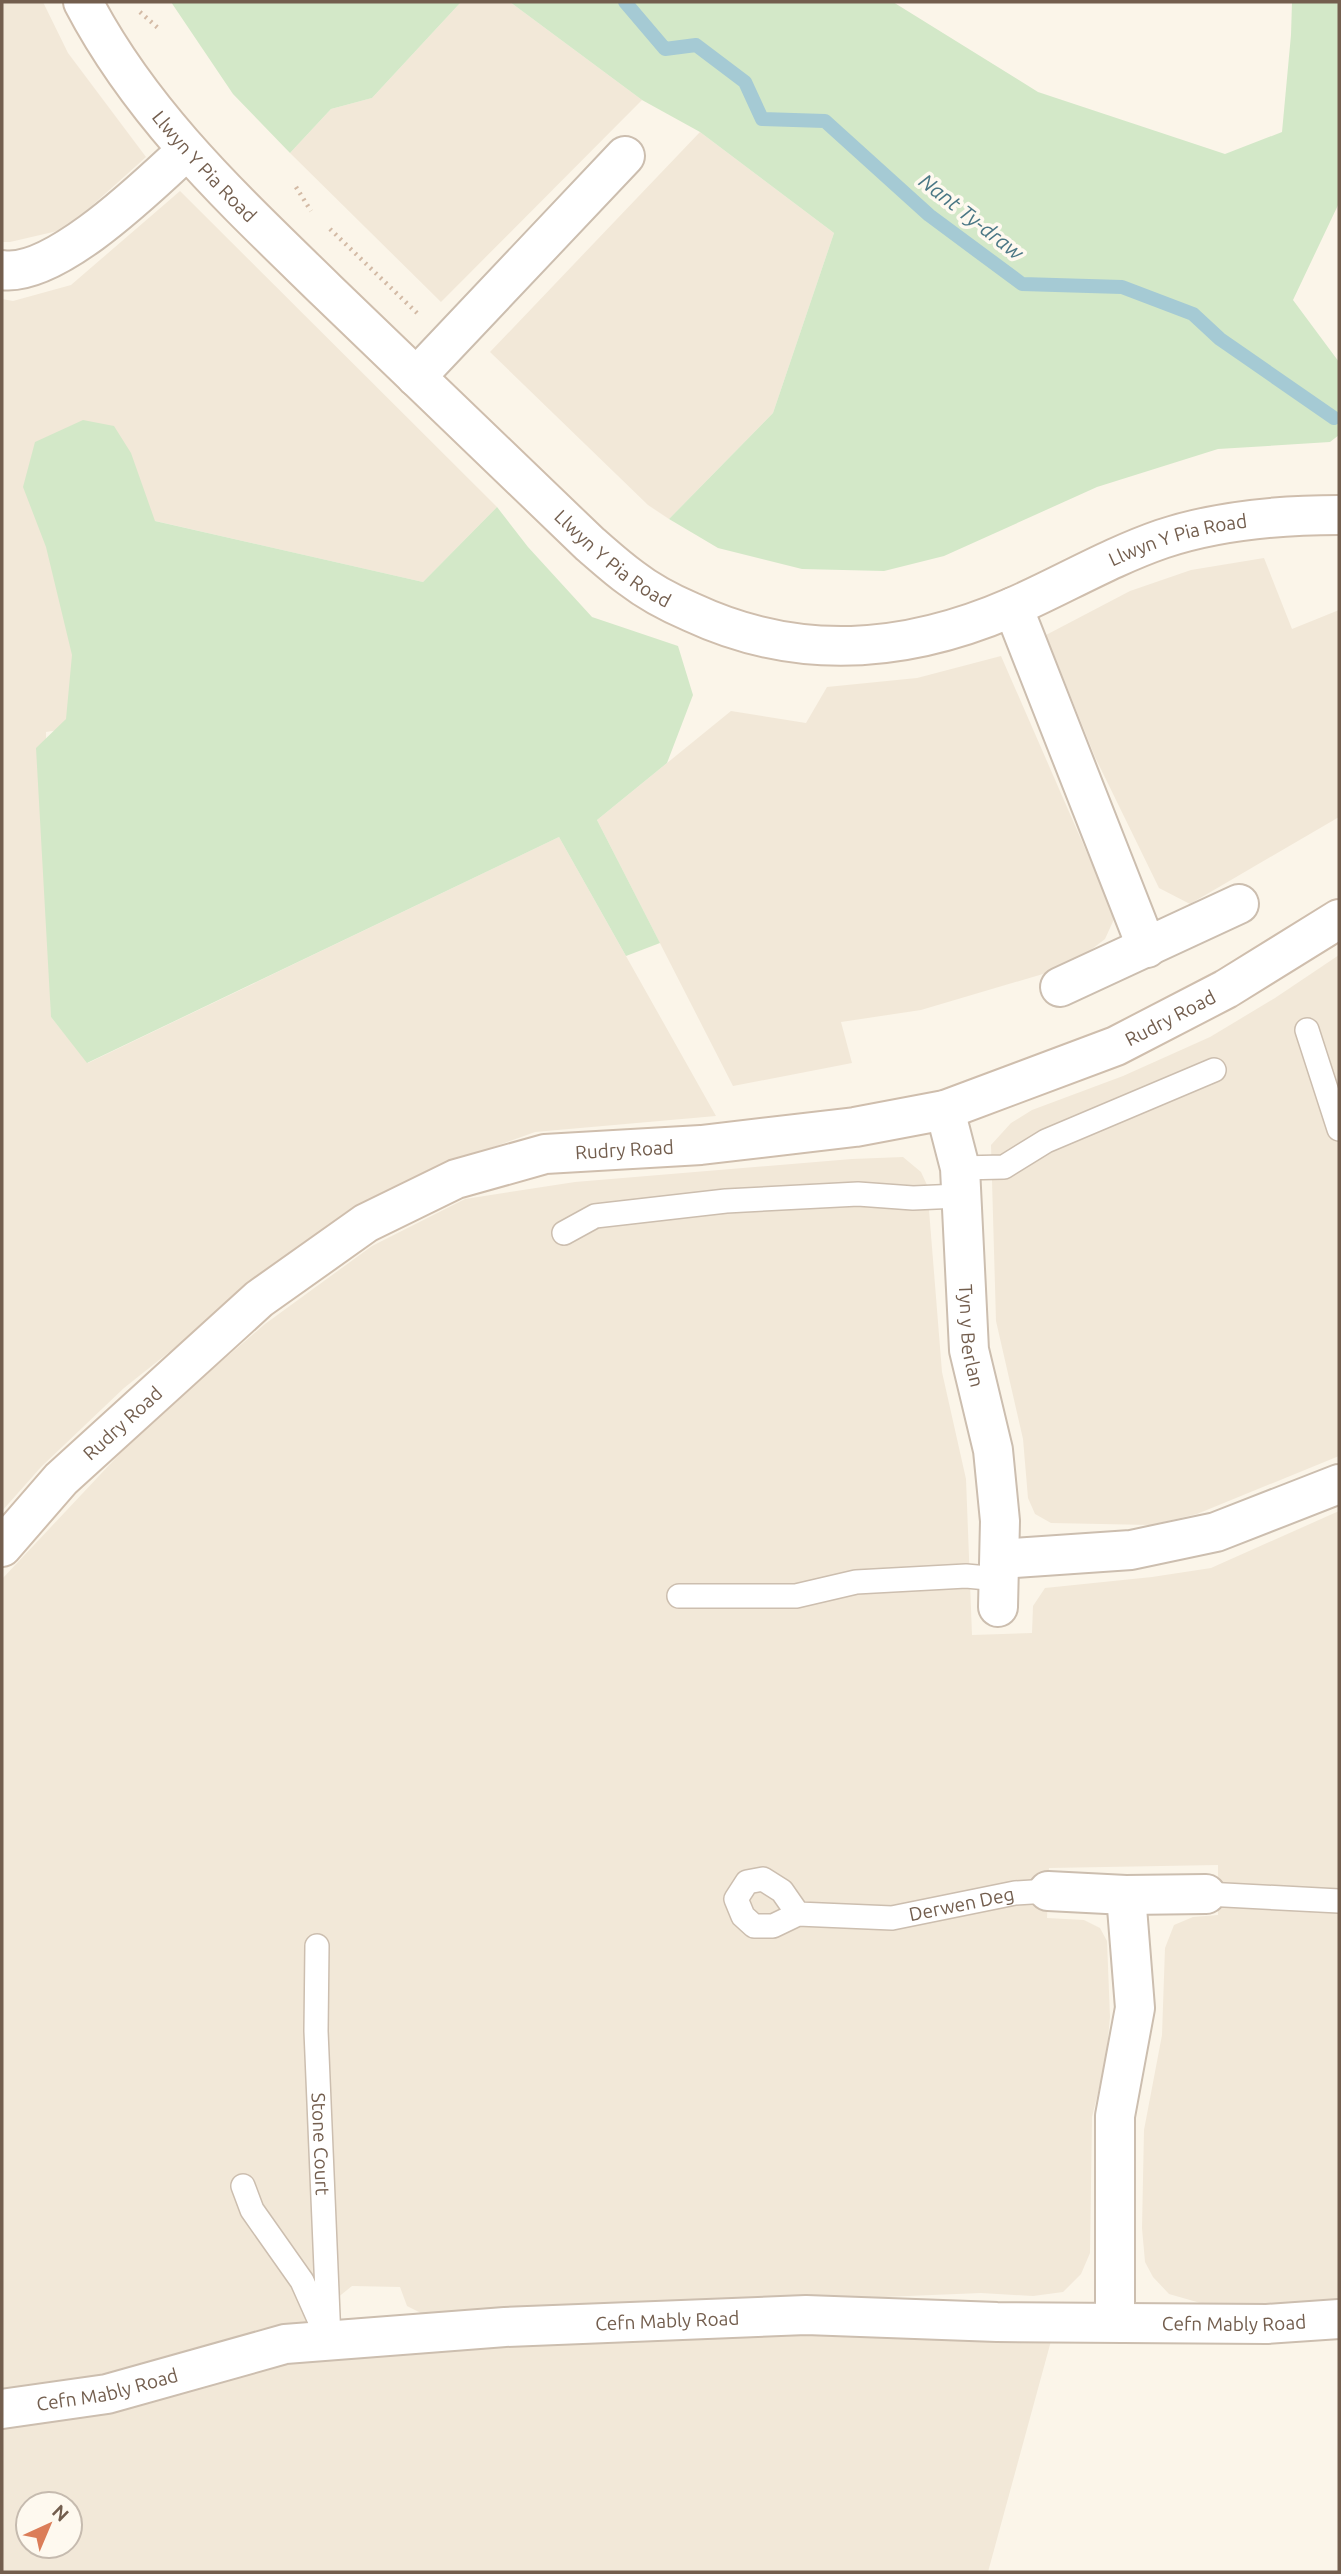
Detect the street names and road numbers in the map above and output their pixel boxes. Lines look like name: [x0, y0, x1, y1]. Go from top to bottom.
street label: Llwyn Y Pia Road: [148, 106, 261, 227]
street label: Llwyn Y Pia Road: [550, 505, 675, 612]
street label: Llwyn Y Pia Road: [1105, 509, 1248, 571]
street label: Rudry Road: [1121, 985, 1219, 1050]
street label: Rudry Road: [574, 1136, 674, 1163]
street label: Tyn y Berlan: [955, 1284, 988, 1389]
street label: Rudry Road: [78, 1382, 166, 1465]
street label: Derwen Deg: [907, 1882, 1016, 1925]
street label: Stone Court: [308, 2092, 334, 2196]
street label: Cefn Mably Road: [595, 2307, 740, 2334]
street label: Cefn Mably Road: [1162, 2310, 1307, 2335]
street label: Cefn Mably Road: [35, 2364, 180, 2415]

